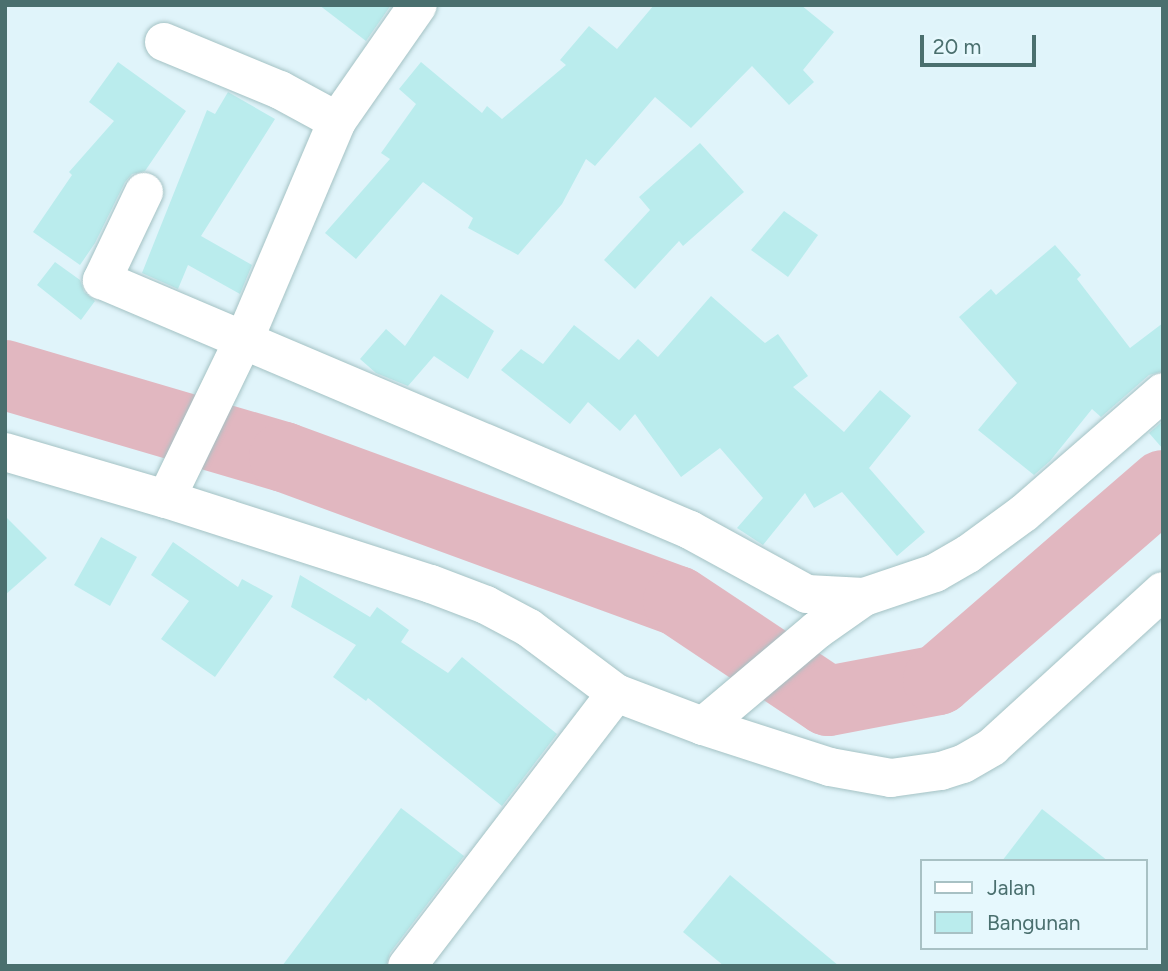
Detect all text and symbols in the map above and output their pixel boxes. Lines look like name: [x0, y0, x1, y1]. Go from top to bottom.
scale bar: [923, 21, 1038, 65]
text: 20 m: [933, 34, 981, 59]
legend: [920, 859, 1147, 950]
text: Jalan: [987, 875, 1036, 900]
text: Bangunan: [987, 910, 1080, 935]

